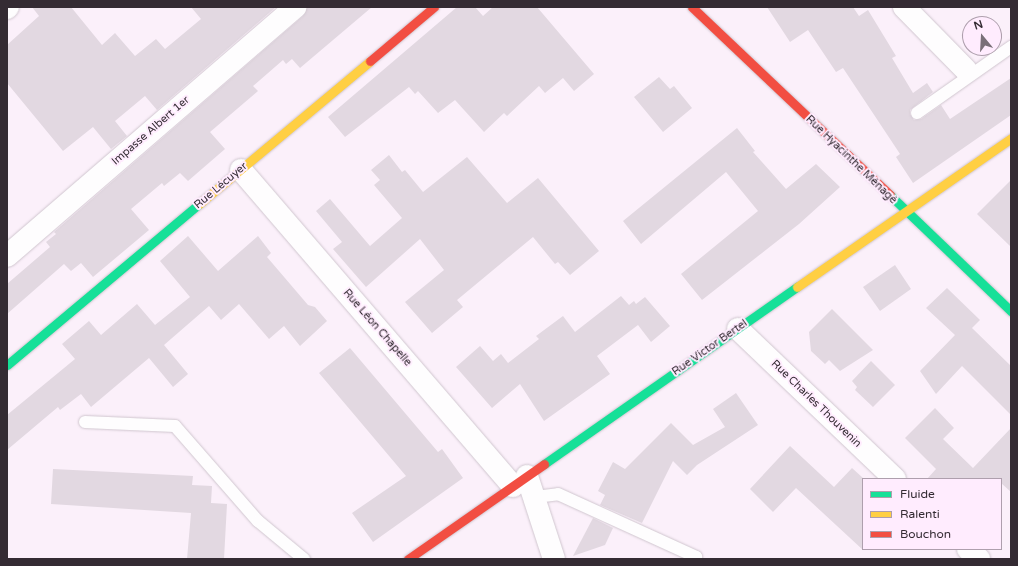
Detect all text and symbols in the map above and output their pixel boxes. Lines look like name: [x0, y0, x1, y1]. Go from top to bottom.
north arrow: [962, 16, 1002, 56]
text: N: [972, 18, 985, 33]
street label: Impasse Albert 1er: [109, 94, 193, 168]
street label: Rue Hyacinthe Ménagé: [803, 113, 899, 207]
street label: Rue Lécuyer: [192, 160, 250, 212]
street label: Rue Léon Chapelle: [340, 287, 414, 369]
street label: Rue Victor Bertel: [670, 317, 750, 379]
street label: Rue Charles Thouvenin: [768, 357, 864, 451]
legend: [862, 478, 1002, 550]
text: Fluide: [900, 487, 935, 501]
text: Ralenti: [900, 507, 940, 521]
text: Bouchon: [900, 527, 951, 541]

